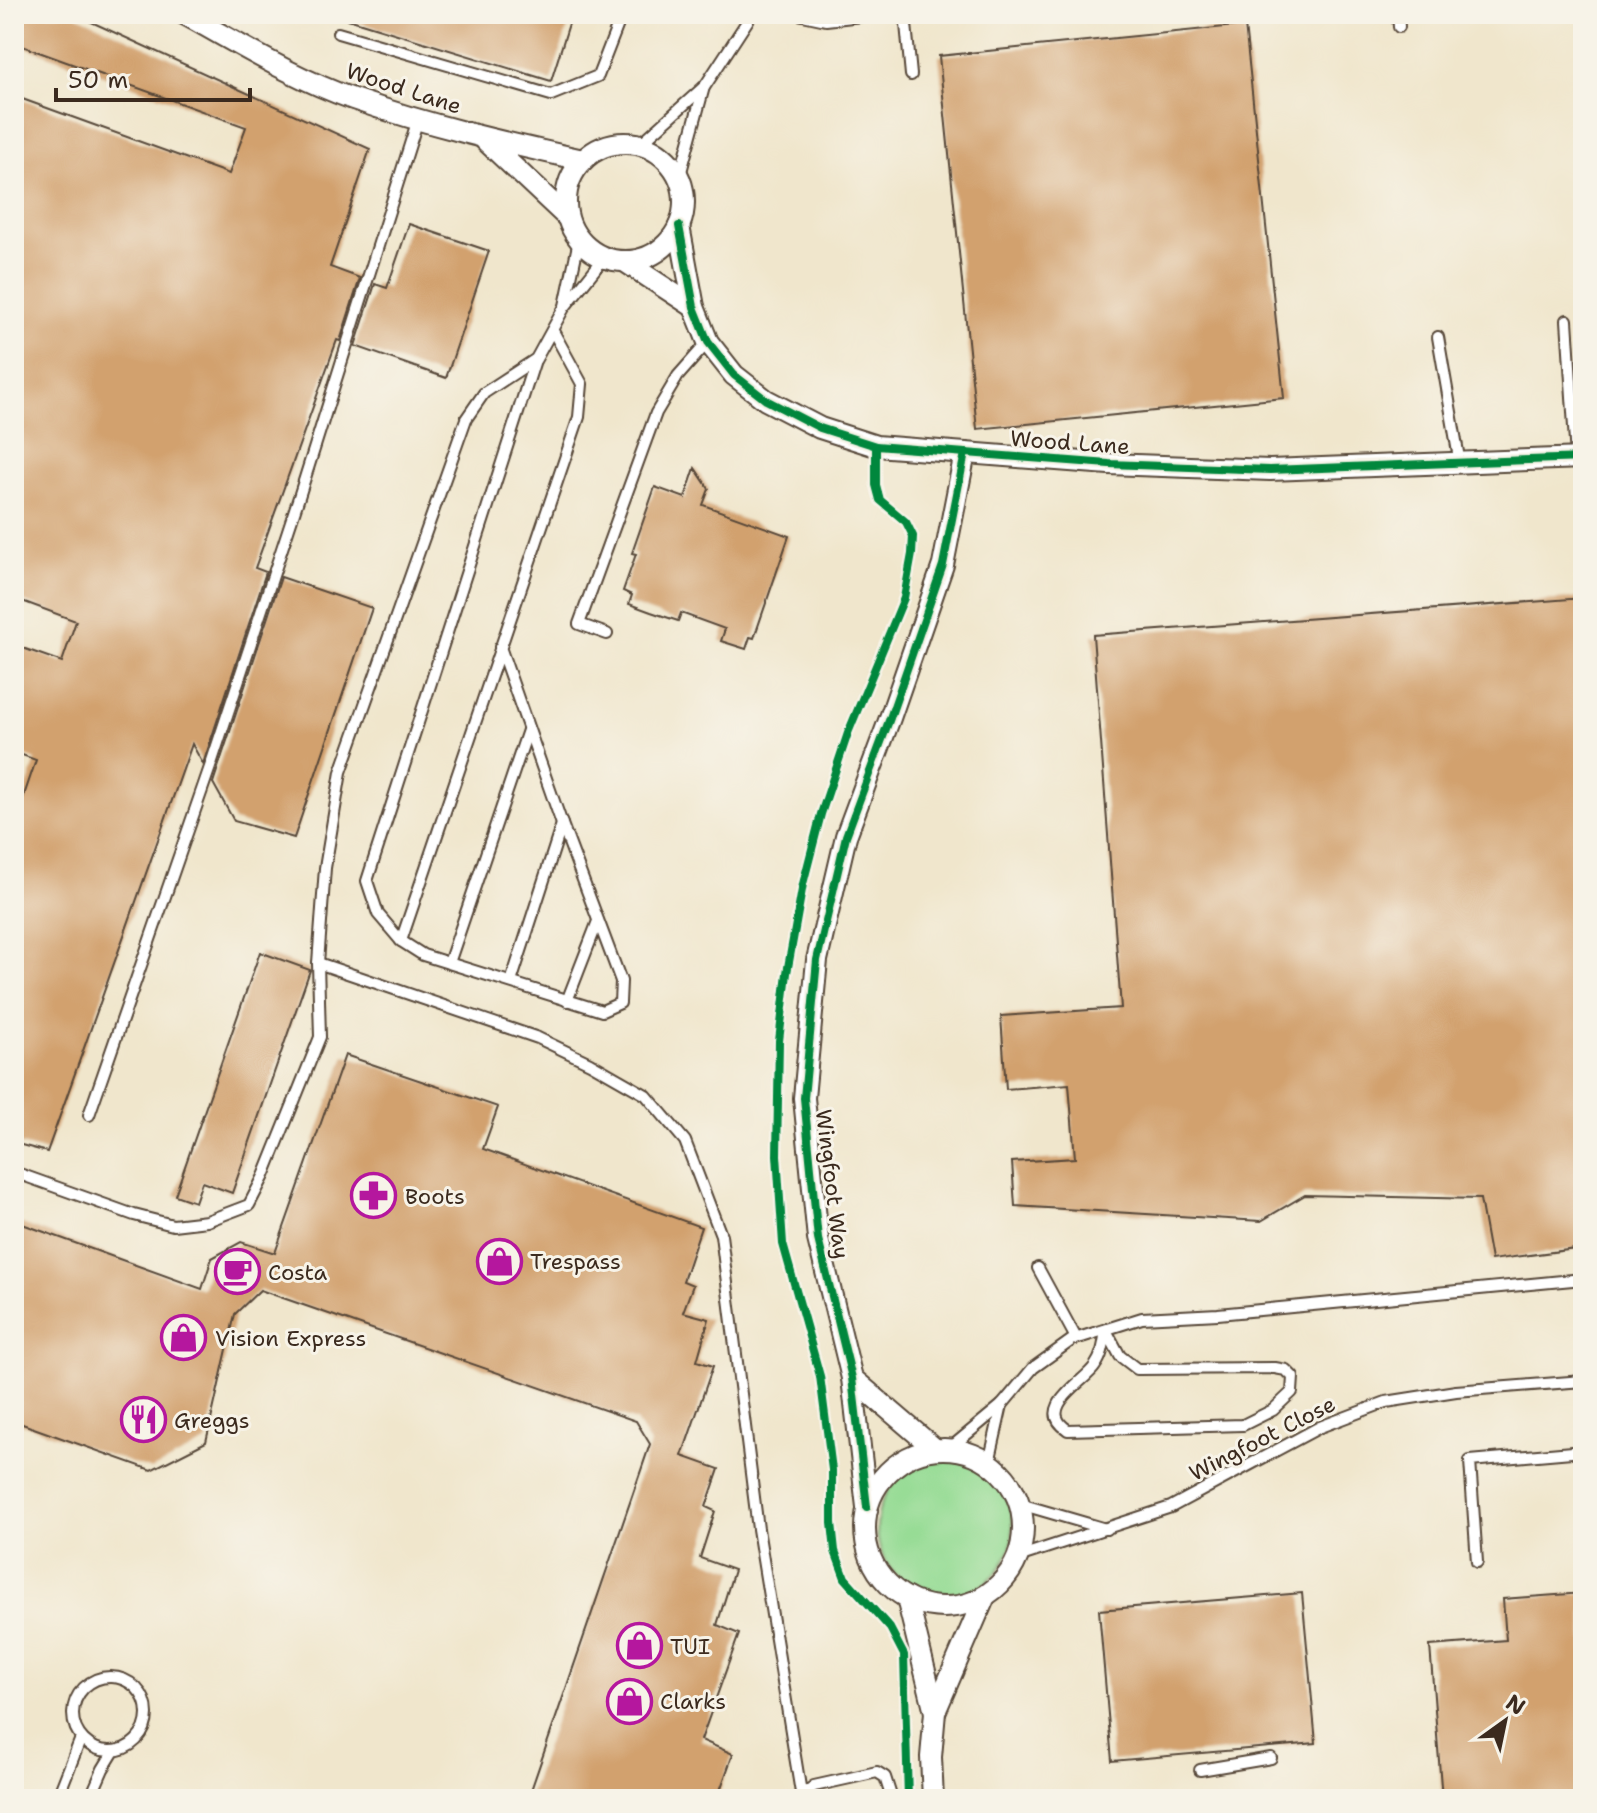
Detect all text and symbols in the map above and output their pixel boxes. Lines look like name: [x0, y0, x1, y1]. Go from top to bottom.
scale bar: [56, 52, 250, 102]
street label: Wood Lane: [342, 56, 465, 121]
text: 50 m: [68, 64, 128, 96]
street label: Wood Lane: [1009, 424, 1131, 461]
street label: Wingfoot Way: [809, 1107, 856, 1261]
pharmacy icon: Boots: [350, 1172, 398, 1220]
place label: Boots: [405, 1182, 465, 1211]
shop icon: Trespass: [475, 1237, 523, 1285]
place label: Trespass: [530, 1247, 621, 1276]
cafe icon: Costa: [213, 1248, 261, 1296]
place label: Costa: [268, 1258, 328, 1287]
shop icon: Vision Express: [160, 1314, 208, 1362]
place label: Vision Express: [215, 1324, 366, 1353]
street label: Wingfoot Close: [1184, 1389, 1340, 1488]
restaurant icon: Greggs: [119, 1396, 167, 1444]
place label: Greggs: [174, 1406, 250, 1435]
shop icon: TUI: [615, 1622, 663, 1670]
place label: TUI: [670, 1632, 710, 1661]
shop icon: Clarks: [605, 1677, 653, 1725]
north arrow: [1465, 1681, 1545, 1761]
place label: Clarks: [660, 1687, 726, 1716]
text: N: [1500, 1688, 1531, 1722]

